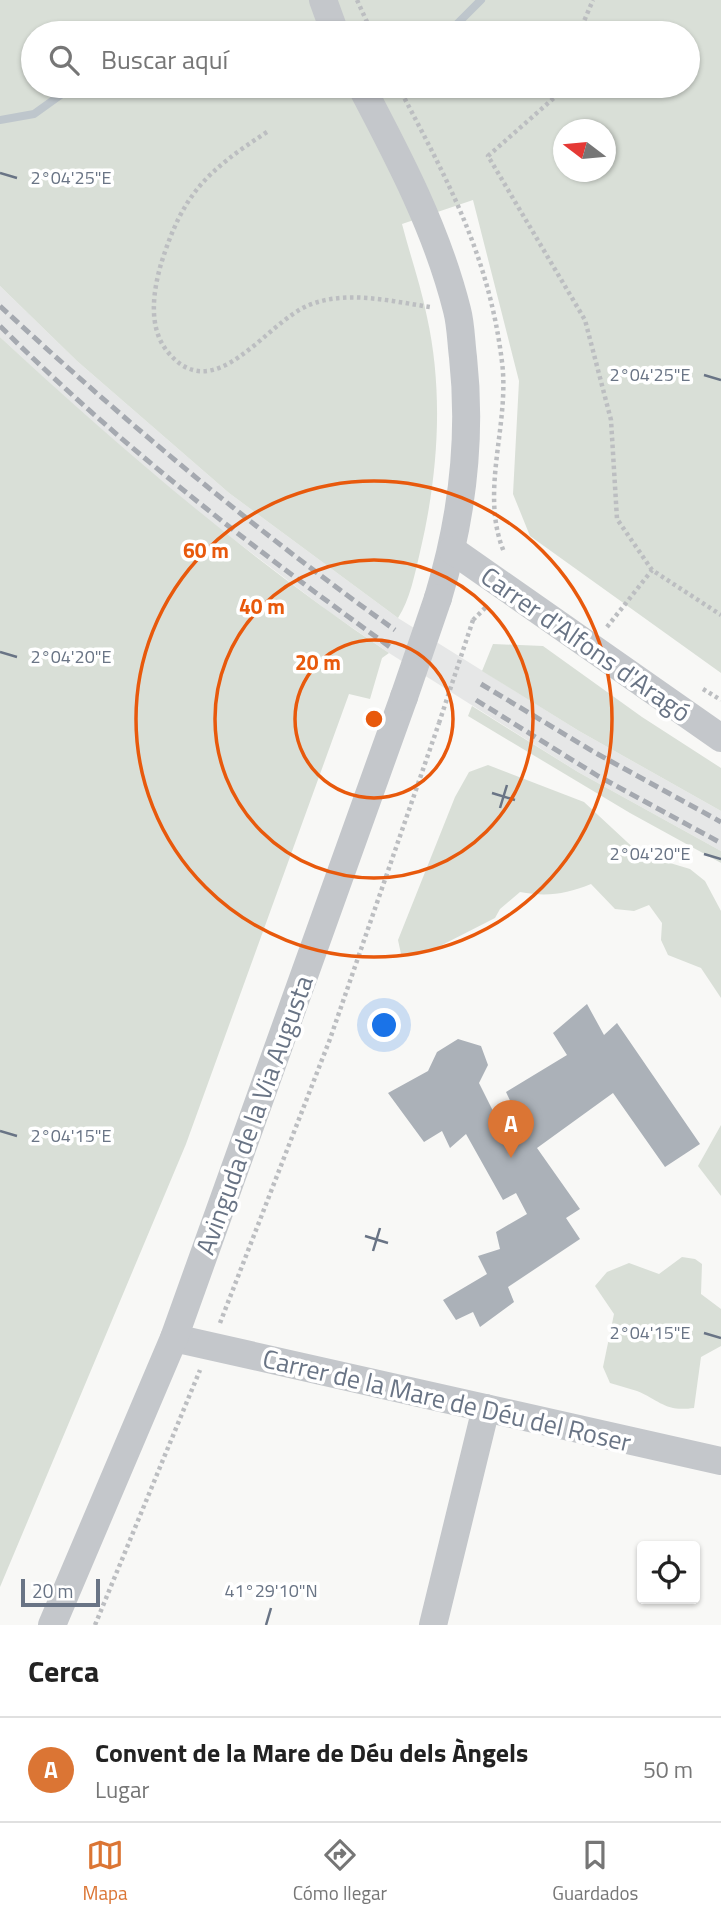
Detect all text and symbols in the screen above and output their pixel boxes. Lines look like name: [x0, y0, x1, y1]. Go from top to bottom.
search box: [21, 21, 700, 98]
text: Buscar aquí: [101, 40, 228, 79]
icon: search: [45, 41, 83, 79]
north arrow: [553, 119, 616, 182]
text: 2°04'25"E: [31, 164, 111, 191]
text: 2°04'25"E: [610, 361, 690, 388]
text: 60 m: [183, 534, 229, 566]
street label: Carrer d'Alfons d'Aragó: [473, 557, 699, 731]
text: 40 m: [239, 590, 285, 622]
text: 2°04'20"E: [31, 643, 111, 670]
text: 20 m: [295, 646, 341, 678]
centre of rings: [362, 707, 386, 731]
text: 2°04'20"E: [610, 840, 690, 867]
street label: Avinguda de la Via Augusta: [185, 970, 323, 1260]
your location: [367, 1008, 401, 1042]
pin: A: [488, 1100, 534, 1158]
text: 2°04'15"E: [31, 1122, 111, 1149]
text: 2°04'15"E: [610, 1319, 690, 1346]
street label: Carrer de la Mare de Déu del Roser: [259, 1339, 635, 1461]
map controls: [637, 1541, 700, 1604]
button: locate: [637, 1541, 700, 1604]
scale bar: [21, 1576, 100, 1608]
text: 20 m: [32, 1576, 73, 1605]
text: 41°29'10"N: [224, 1577, 318, 1604]
text: Cerca: [28, 1648, 99, 1694]
text: Convent de la Mare de Déu dels Àngels: [95, 1733, 528, 1772]
text: A: [44, 1752, 58, 1787]
text: 50 m: [643, 1752, 693, 1787]
text: Lugar: [95, 1772, 149, 1807]
tab: Mapa: [83, 1836, 128, 1907]
tab: Cómo llegar: [293, 1836, 387, 1907]
tab: Guardados: [552, 1836, 638, 1907]

